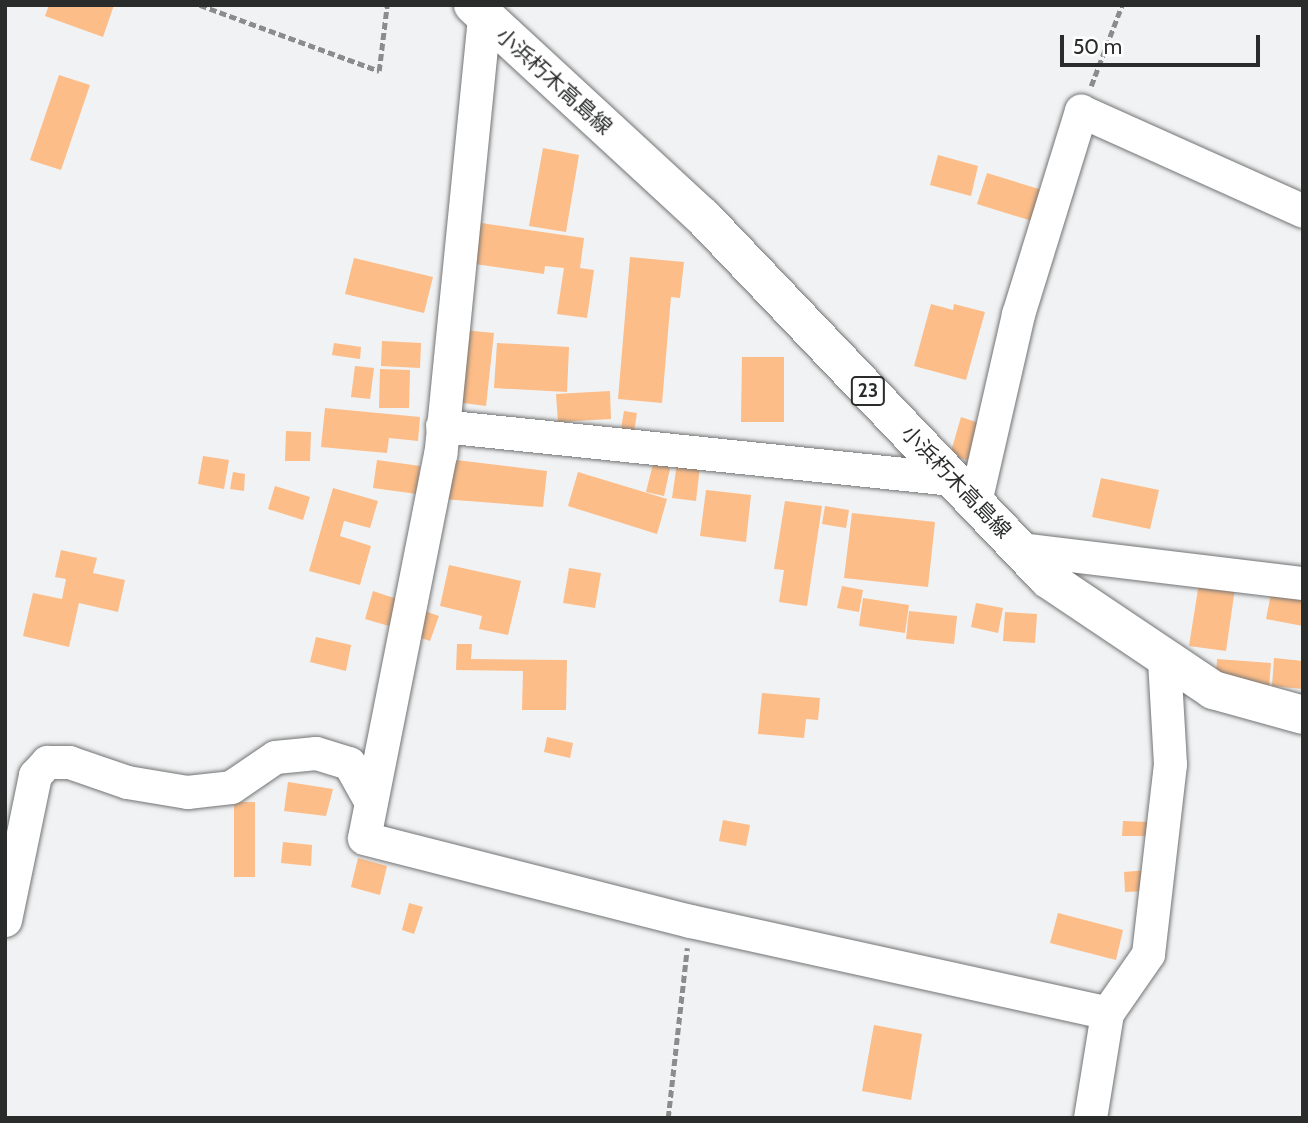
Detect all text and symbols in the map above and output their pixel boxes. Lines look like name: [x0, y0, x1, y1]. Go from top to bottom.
scale bar: [1063, 21, 1262, 65]
street label: 小浜朽木高島線: [491, 22, 617, 140]
text: 50 m: [1073, 34, 1122, 59]
road number: 23: [850, 376, 886, 406]
street label: 小浜朽木高島線: [896, 420, 1016, 544]

